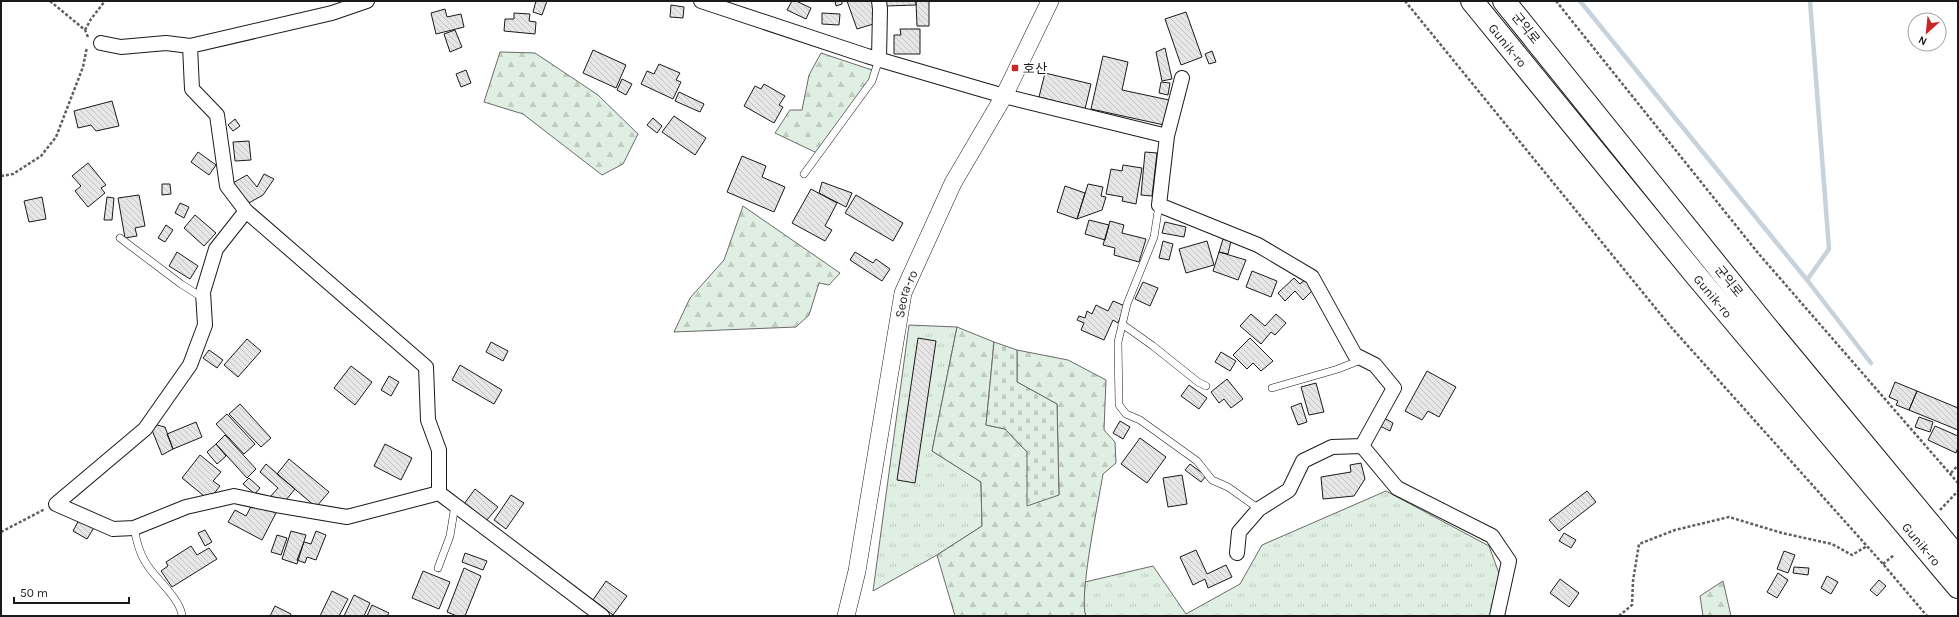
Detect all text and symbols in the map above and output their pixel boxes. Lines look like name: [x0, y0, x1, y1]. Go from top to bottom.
street label: 군익로: [1509, 9, 1543, 47]
north arrow: [1907, 12, 1947, 52]
street label: Gunik-ro: [1486, 20, 1530, 70]
text: N: [1916, 33, 1929, 48]
place label: 호산: [1023, 61, 1047, 76]
marker: 호산: [1010, 63, 1020, 73]
street label: 군익로: [1712, 262, 1746, 300]
street label: Seora-ro: [892, 267, 920, 319]
street label: Gunik-ro: [1691, 271, 1736, 320]
street label: Gunik-ro: [1899, 519, 1944, 568]
scale bar: [14, 579, 129, 605]
text: 50 m: [20, 586, 48, 600]

